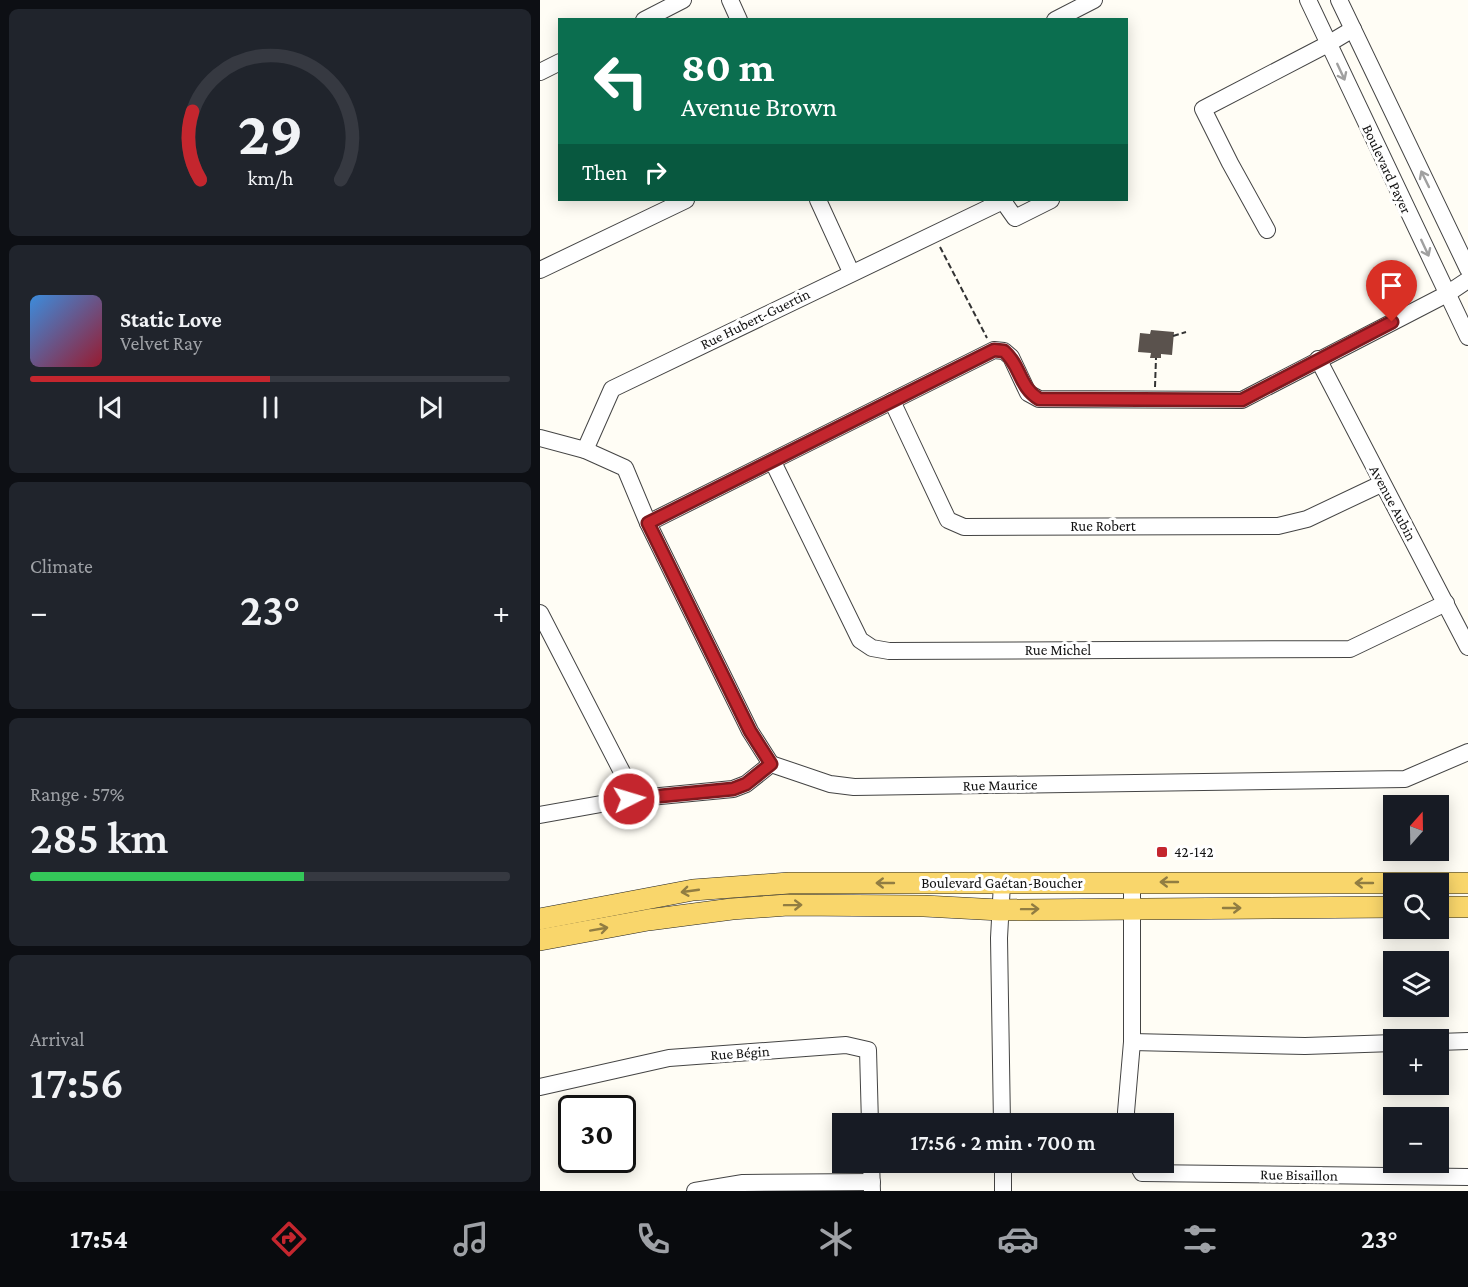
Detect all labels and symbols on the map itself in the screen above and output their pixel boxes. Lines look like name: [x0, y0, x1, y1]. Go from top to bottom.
one-way arrow: [1336, 62, 1348, 80]
street label: Boulevard Payer: [1358, 122, 1415, 217]
one-way arrow: [1418, 170, 1430, 188]
one-way arrow: [1419, 239, 1431, 257]
pin: [1366, 260, 1417, 322]
street label: Rue Hubert-Guertin: [698, 286, 812, 352]
street label: Avenue Aubin: [1366, 463, 1420, 543]
street label: Rue Robert: [1070, 518, 1137, 534]
street label: Rue Michel: [1025, 642, 1091, 658]
position arrow: [597, 767, 661, 831]
street label: Rue Maurice: [962, 776, 1038, 794]
north arrow: [1383, 795, 1449, 861]
place label: 42-142: [1174, 844, 1214, 860]
marker: 42-142: [1155, 845, 1169, 859]
street label: Boulevard Gaétan-Boucher: [921, 875, 1084, 891]
one-way arrow: [875, 877, 895, 889]
one-way arrow: [1160, 877, 1180, 888]
one-way arrow: [1355, 877, 1375, 889]
one-way arrow: [681, 886, 700, 897]
one-way arrow: [782, 900, 802, 911]
one-way arrow: [1222, 902, 1242, 914]
one-way arrow: [1019, 903, 1039, 915]
one-way arrow: [589, 923, 609, 934]
street label: Rue Bégin: [710, 1043, 770, 1064]
speed limit sign: 30: [558, 1095, 636, 1173]
street label: Rue Bisaillon: [1260, 1166, 1338, 1184]

